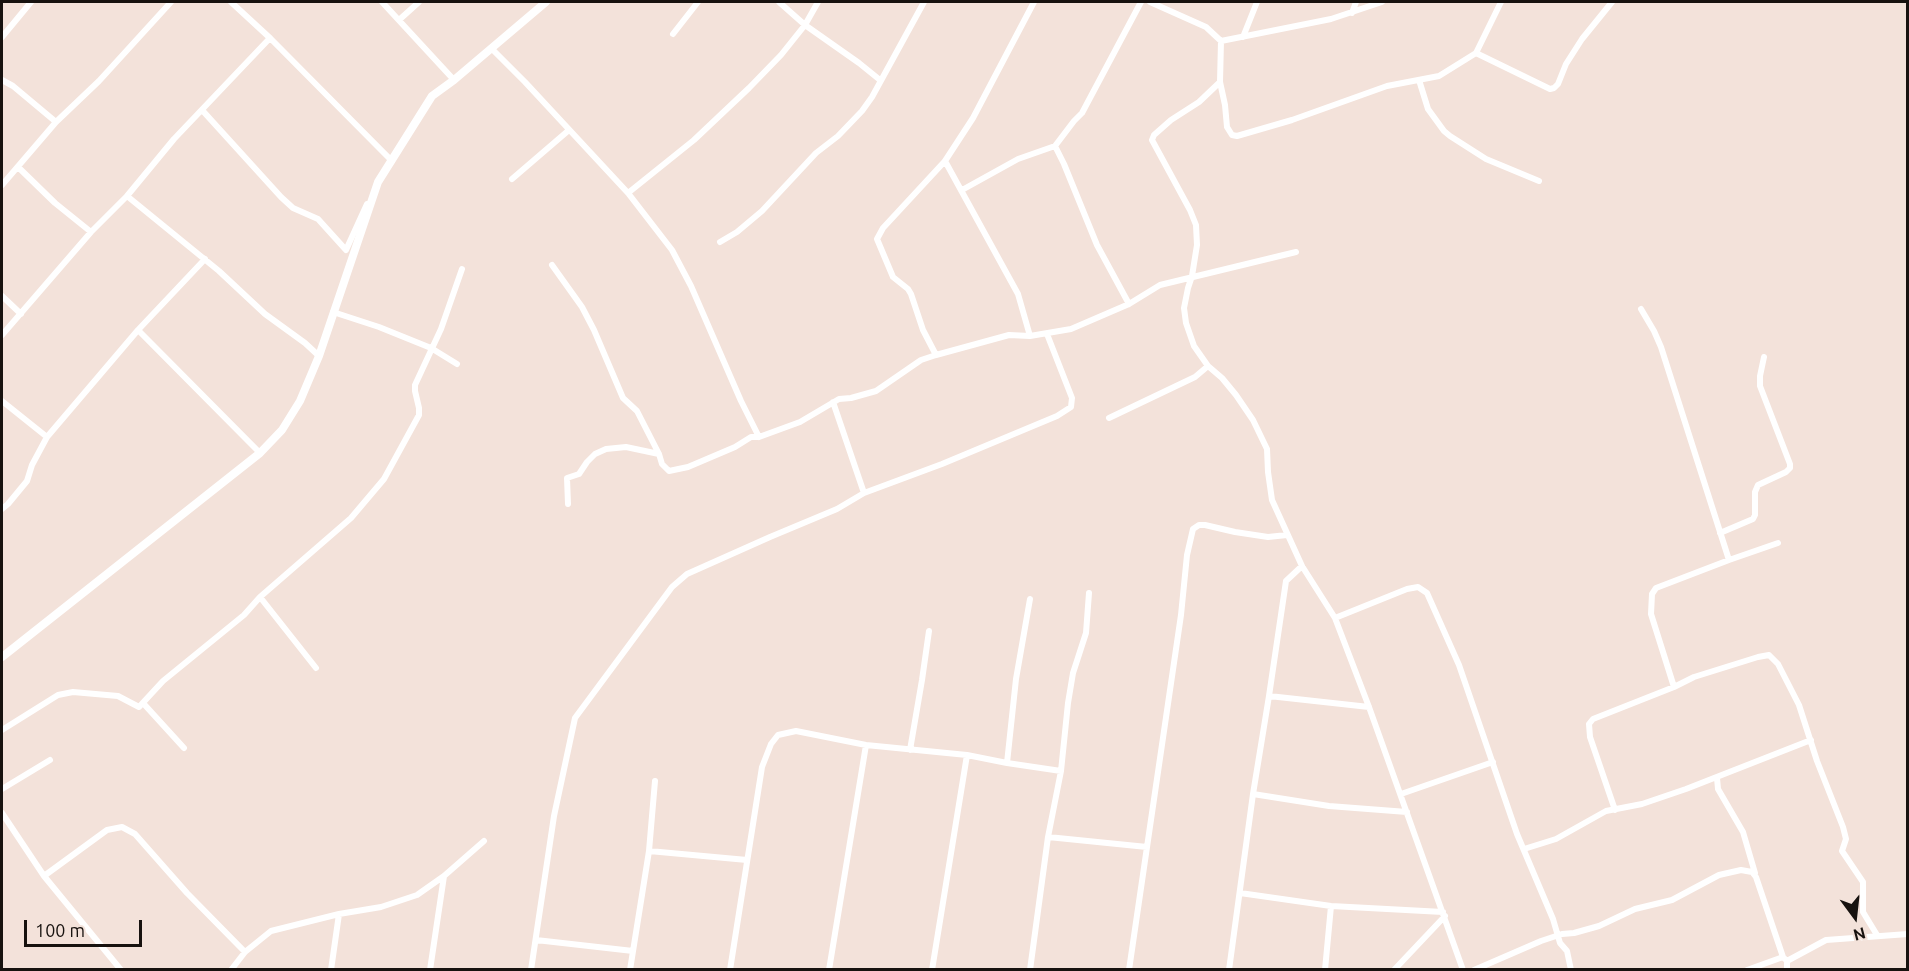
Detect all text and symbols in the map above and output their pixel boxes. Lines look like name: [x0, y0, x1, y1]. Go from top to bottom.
north arrow: [1825, 887, 1885, 947]
scale bar: [27, 908, 146, 946]
text: 100 m: [35, 920, 85, 940]
text: N: [1852, 924, 1868, 945]

